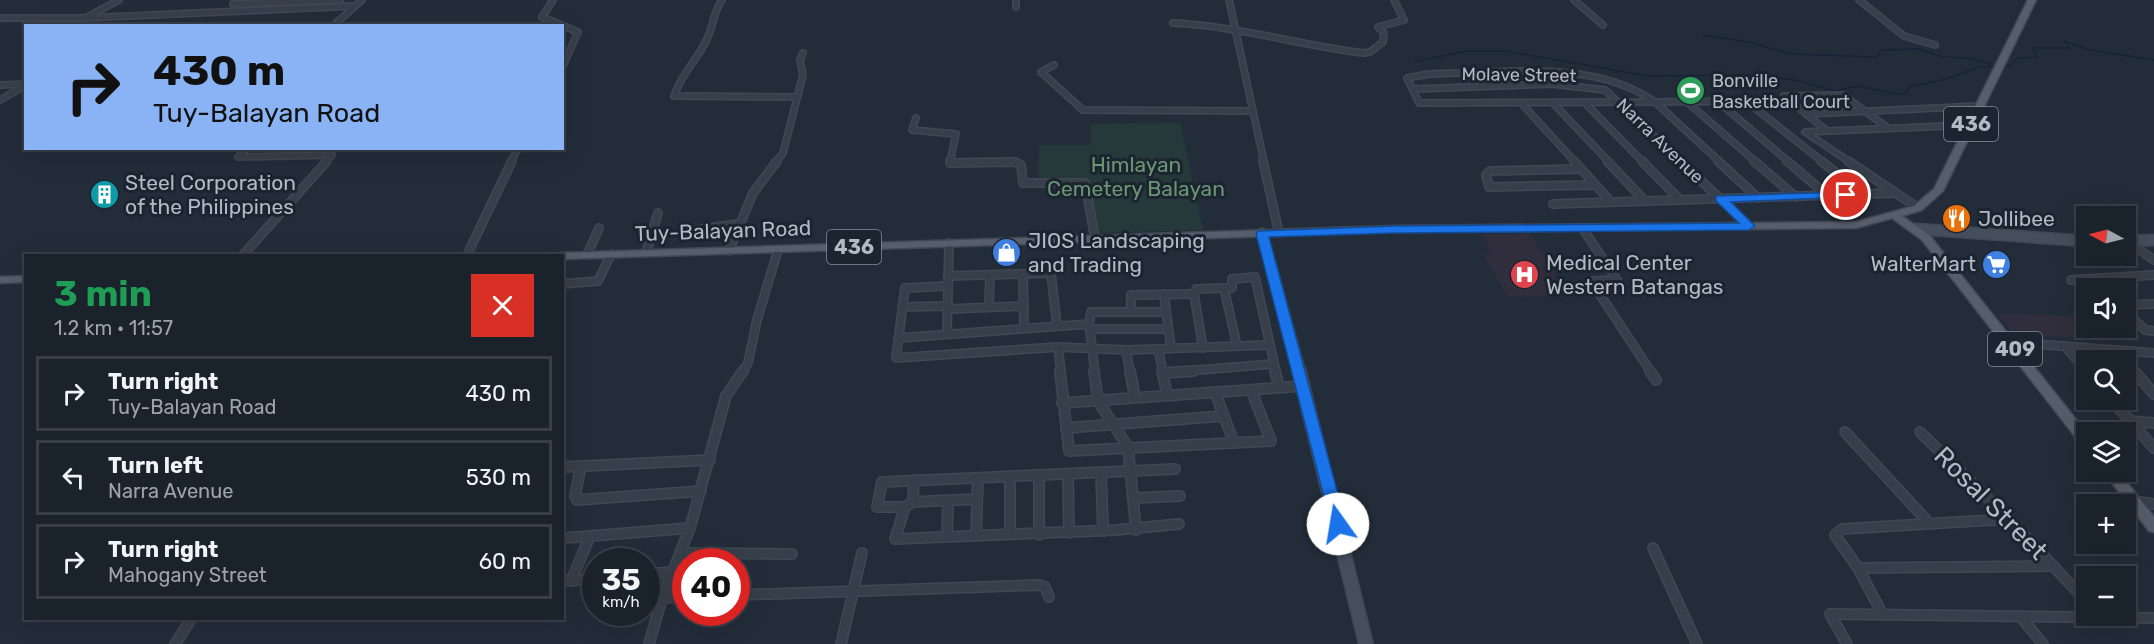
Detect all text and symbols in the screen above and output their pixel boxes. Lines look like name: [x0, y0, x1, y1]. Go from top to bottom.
text: 430 m: [153, 46, 285, 96]
icon: right: [54, 48, 132, 126]
street label: Molave Street: [1461, 63, 1577, 87]
place label: Bonville Basketball Court: [1712, 70, 1850, 113]
sports icon: Bonville Basketball Court: [1675, 75, 1707, 107]
street label: Narra Avenue: [1612, 94, 1708, 188]
text: Tuy-Balayan Road: [153, 97, 380, 129]
road number: 436: [1944, 107, 1998, 141]
park label: Himlayan Cemetery Balayan: [1047, 152, 1225, 201]
pin: [1820, 169, 1871, 220]
place label: Steel Corporation of the Philippines: [125, 170, 296, 219]
icon: arrive: [1829, 178, 1862, 211]
building icon: Steel Corporation of the Philippines: [88, 179, 120, 211]
restaurant icon: Jollibee: [1941, 203, 1973, 235]
place label: Jollibee: [1978, 206, 2055, 231]
north arrow: [2076, 206, 2136, 266]
map controls: [2076, 206, 2136, 626]
street label: Tuy-Balayan Road: [634, 215, 812, 246]
place label: JIOS Landscaping and Trading: [1028, 228, 1205, 277]
road number: 436: [827, 230, 881, 264]
shop icon: JIOS Landscaping and Trading: [991, 237, 1023, 269]
supermarket icon: WalterMart: [1981, 248, 2013, 280]
place label: Medical Center Western Batangas: [1546, 250, 1724, 299]
place label: WalterMart: [1871, 251, 1976, 276]
hospital icon: Medical Center Western Batangas: [1509, 259, 1541, 291]
text: 3 min: [54, 272, 152, 315]
button: close: [471, 274, 534, 337]
button: sound: [2076, 278, 2136, 338]
text: 1.2 km · 11:57: [54, 316, 173, 340]
road number: 409: [1988, 332, 2042, 366]
button: search: [2076, 350, 2136, 410]
text: Turn right: [108, 368, 218, 395]
icon: right: [57, 377, 90, 410]
text: 430 m: [465, 380, 531, 407]
text: Tuy-Balayan Road: [108, 395, 276, 419]
button: layers: [2076, 422, 2136, 482]
street label: Rosal Street: [1928, 440, 2054, 566]
text: Turn left: [108, 452, 203, 479]
icon: left: [57, 461, 90, 494]
text: 530 m: [466, 464, 531, 491]
text: Narra Avenue: [108, 479, 233, 503]
position arrow: [1306, 492, 1370, 556]
button: +: [2076, 494, 2136, 554]
text: Turn right: [108, 536, 218, 563]
icon: right: [57, 545, 90, 578]
text: 60 m: [479, 548, 531, 575]
speed limit sign: 40: [672, 548, 750, 626]
text: 35: [601, 562, 641, 598]
text: Mahogany Street: [108, 563, 267, 587]
button: −: [2076, 566, 2136, 626]
text: km/h: [602, 593, 640, 611]

